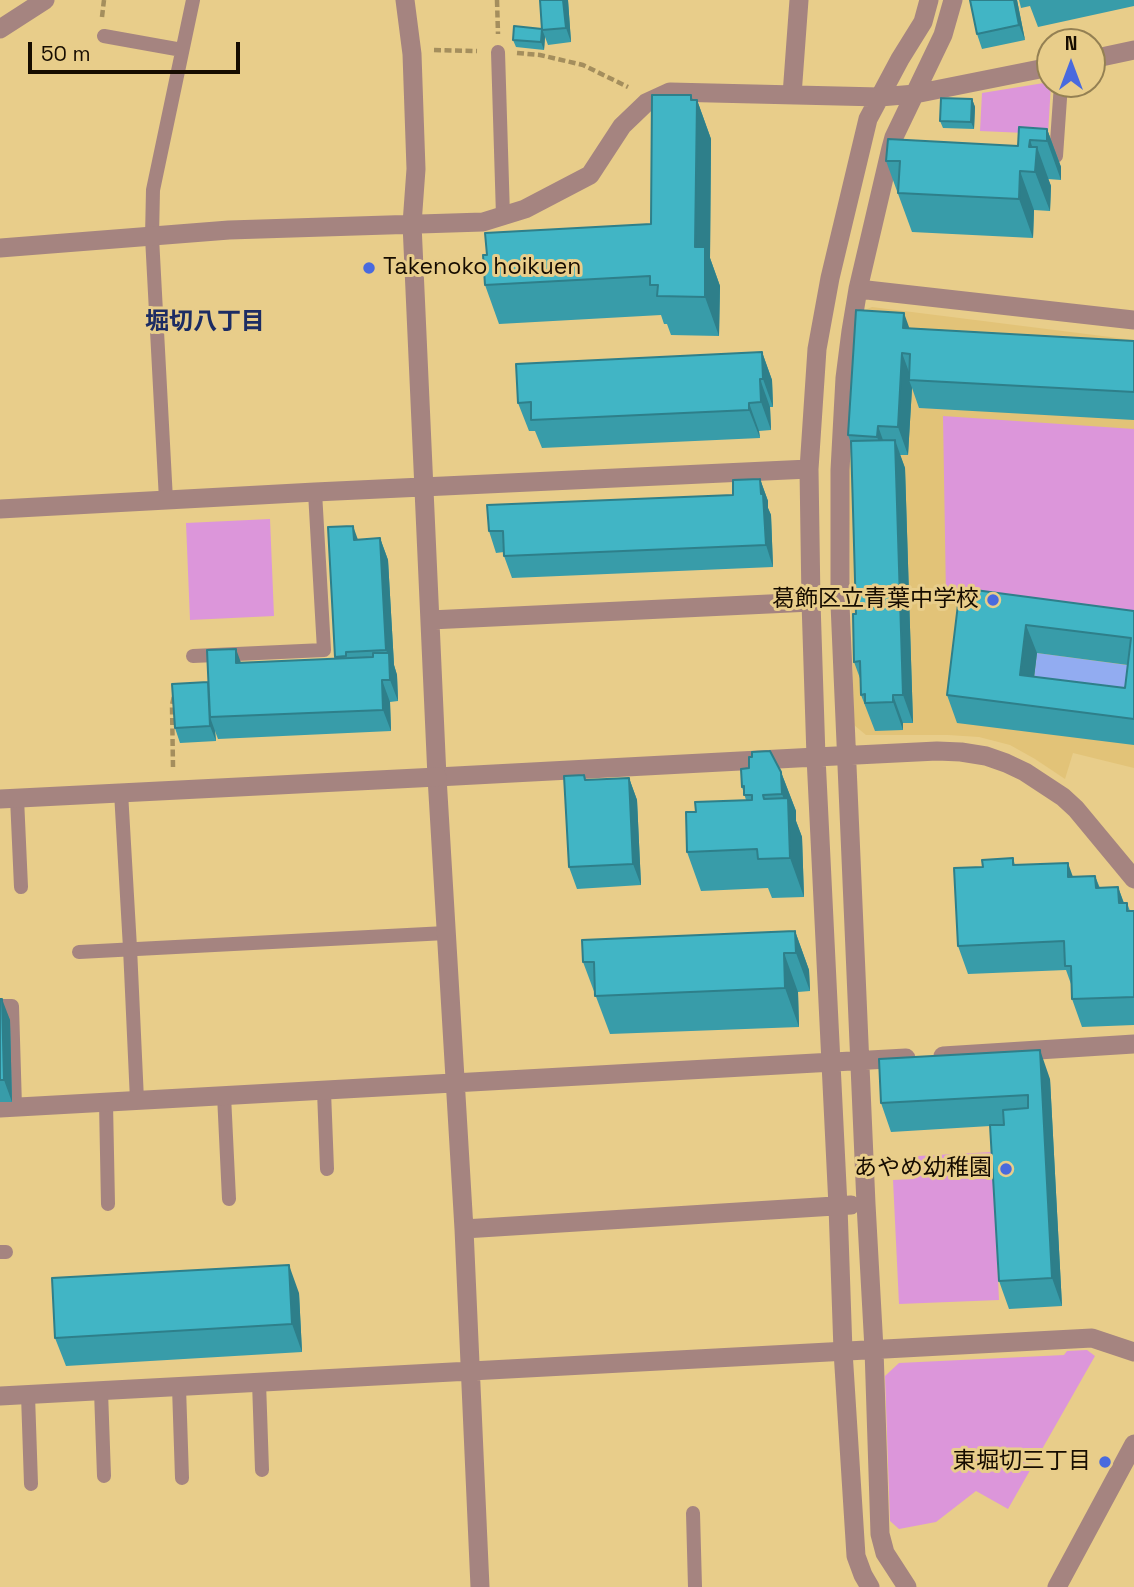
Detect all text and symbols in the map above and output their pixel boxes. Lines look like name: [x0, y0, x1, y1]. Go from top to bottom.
scale bar: [32, 28, 243, 72]
north arrow: [1036, 28, 1106, 98]
text: N: [1065, 31, 1077, 56]
text: 50 m: [41, 40, 91, 67]
place label: Takenoko hoikuen: [383, 254, 581, 282]
marker: Takenoko hoikuen: [361, 260, 377, 276]
district label: 堀切八丁目: [145, 308, 265, 336]
place label: 葛飾区立青葉中学校: [772, 586, 979, 614]
marker: 葛飾区立青葉中学校: [985, 592, 1001, 608]
place label: あやめ幼稚園: [854, 1155, 992, 1183]
marker: あやめ幼稚園: [998, 1161, 1014, 1177]
place label: 東堀切三丁目: [953, 1448, 1091, 1476]
marker: 東堀切三丁目: [1097, 1454, 1113, 1470]

